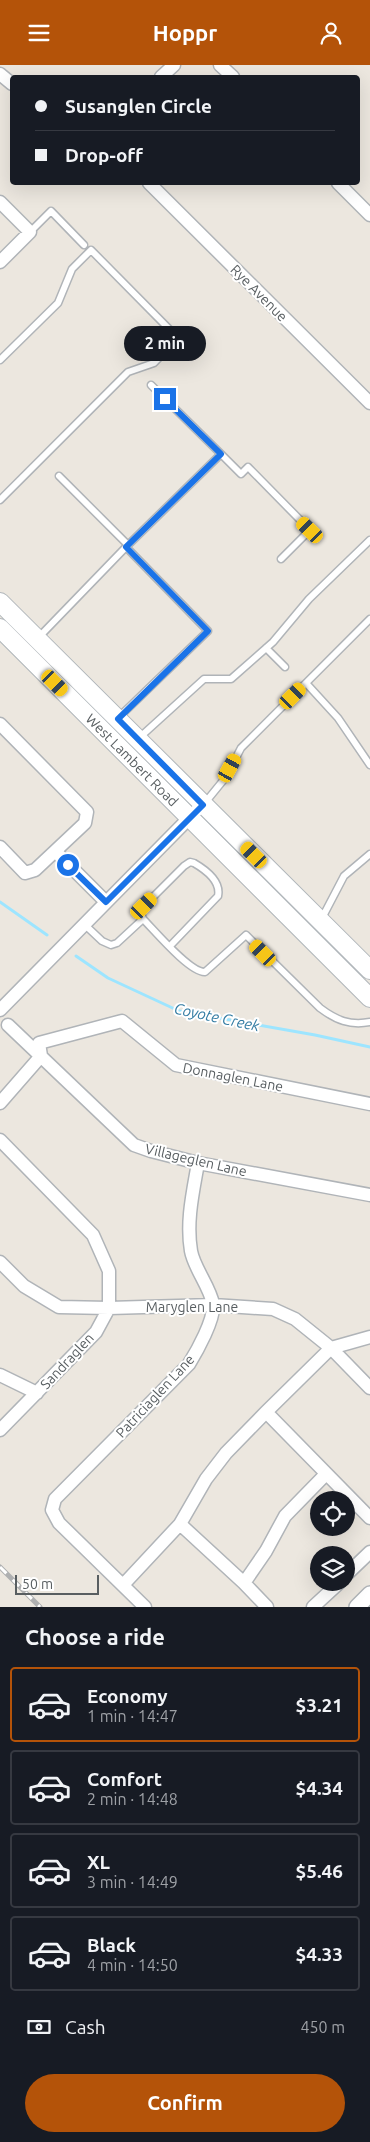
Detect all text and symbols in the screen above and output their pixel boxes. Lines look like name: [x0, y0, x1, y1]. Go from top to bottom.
icon: menu: [25, 19, 53, 47]
icon: person: [317, 19, 345, 47]
text: Hoppr: [153, 20, 217, 45]
text: Susanglen Circle: [65, 95, 212, 117]
text: Drop-off: [65, 144, 143, 166]
street label: Rye Avenue: [227, 261, 291, 325]
callout: 2 min: [124, 327, 206, 361]
text: 2 min: [145, 334, 185, 352]
route end: [154, 388, 176, 410]
car: [293, 514, 326, 546]
car: [39, 667, 70, 699]
car: [277, 680, 308, 712]
street label: West Lambert Road: [83, 711, 181, 809]
car: [216, 751, 243, 785]
car: [238, 839, 269, 871]
route start: [57, 854, 79, 876]
car: [128, 890, 159, 922]
car: [247, 937, 278, 969]
water label: Coyote Creek: [173, 1000, 262, 1034]
street label: Donnaglen Lane: [181, 1059, 285, 1095]
street label: Villageglen Lane: [144, 1141, 248, 1179]
street label: Maryglen Lane: [146, 1299, 238, 1315]
street label: Sandraglen: [37, 1330, 97, 1392]
street label: Patriciaglen Lane: [113, 1351, 197, 1441]
map controls: [310, 1491, 355, 1591]
button: locate: [310, 1491, 355, 1536]
button: layers: [310, 1546, 355, 1591]
scale bar: [15, 1572, 99, 1595]
text: 50 m: [22, 1576, 53, 1592]
text: Choose a ride: [25, 1624, 165, 1649]
icon: car: [27, 1682, 72, 1727]
text: Economy: [87, 1685, 168, 1707]
text: $3.21: [295, 1694, 343, 1716]
text: 1 min · 14:47: [87, 1707, 178, 1725]
icon: car: [27, 1765, 72, 1810]
text: Comfort: [87, 1768, 162, 1790]
text: $4.34: [295, 1777, 343, 1799]
text: 2 min · 14:48: [87, 1790, 178, 1808]
icon: car: [27, 1848, 72, 1893]
text: XL: [87, 1851, 110, 1873]
text: $5.46: [295, 1860, 343, 1882]
text: 3 min · 14:49: [87, 1873, 178, 1891]
icon: car: [27, 1931, 72, 1976]
text: Black: [87, 1934, 136, 1956]
text: $4.33: [295, 1943, 343, 1965]
text: 4 min · 14:50: [87, 1956, 178, 1974]
icon: cash: [25, 2013, 53, 2041]
text: Cash: [65, 2016, 106, 2038]
text: 450 m: [300, 2018, 345, 2036]
button: Confirm: [25, 2074, 345, 2132]

